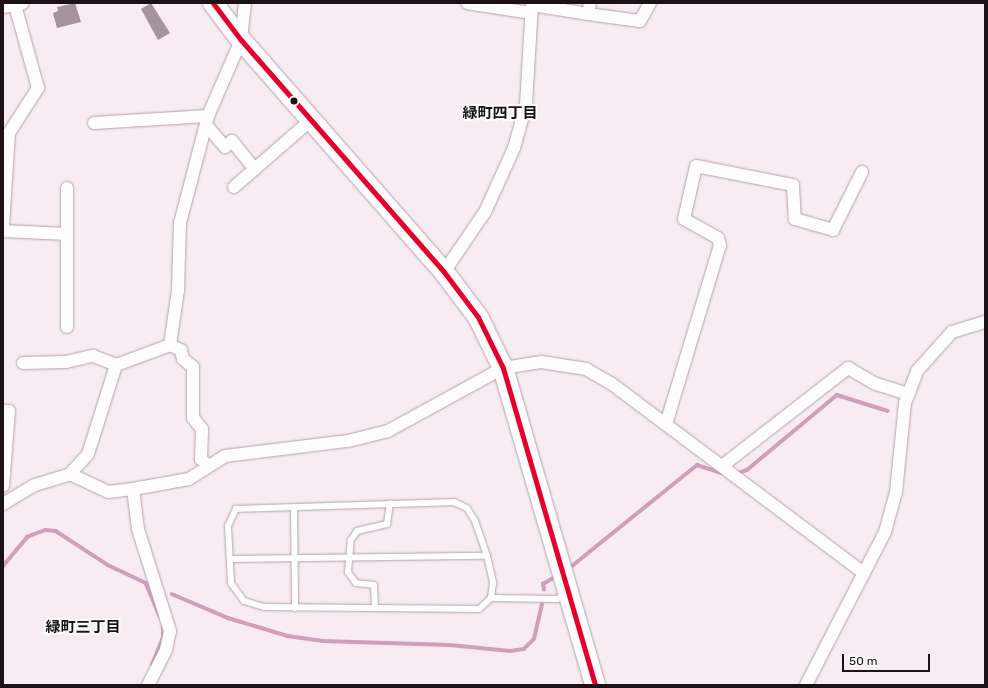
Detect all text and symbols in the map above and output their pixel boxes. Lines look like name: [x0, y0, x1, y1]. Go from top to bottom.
unlabelled marker: [289, 96, 299, 106]
district label: 緑町四丁目: [463, 105, 537, 123]
district label: 緑町三丁目: [46, 619, 120, 637]
scale bar: [844, 646, 932, 672]
text: 50 m: [849, 654, 877, 668]

